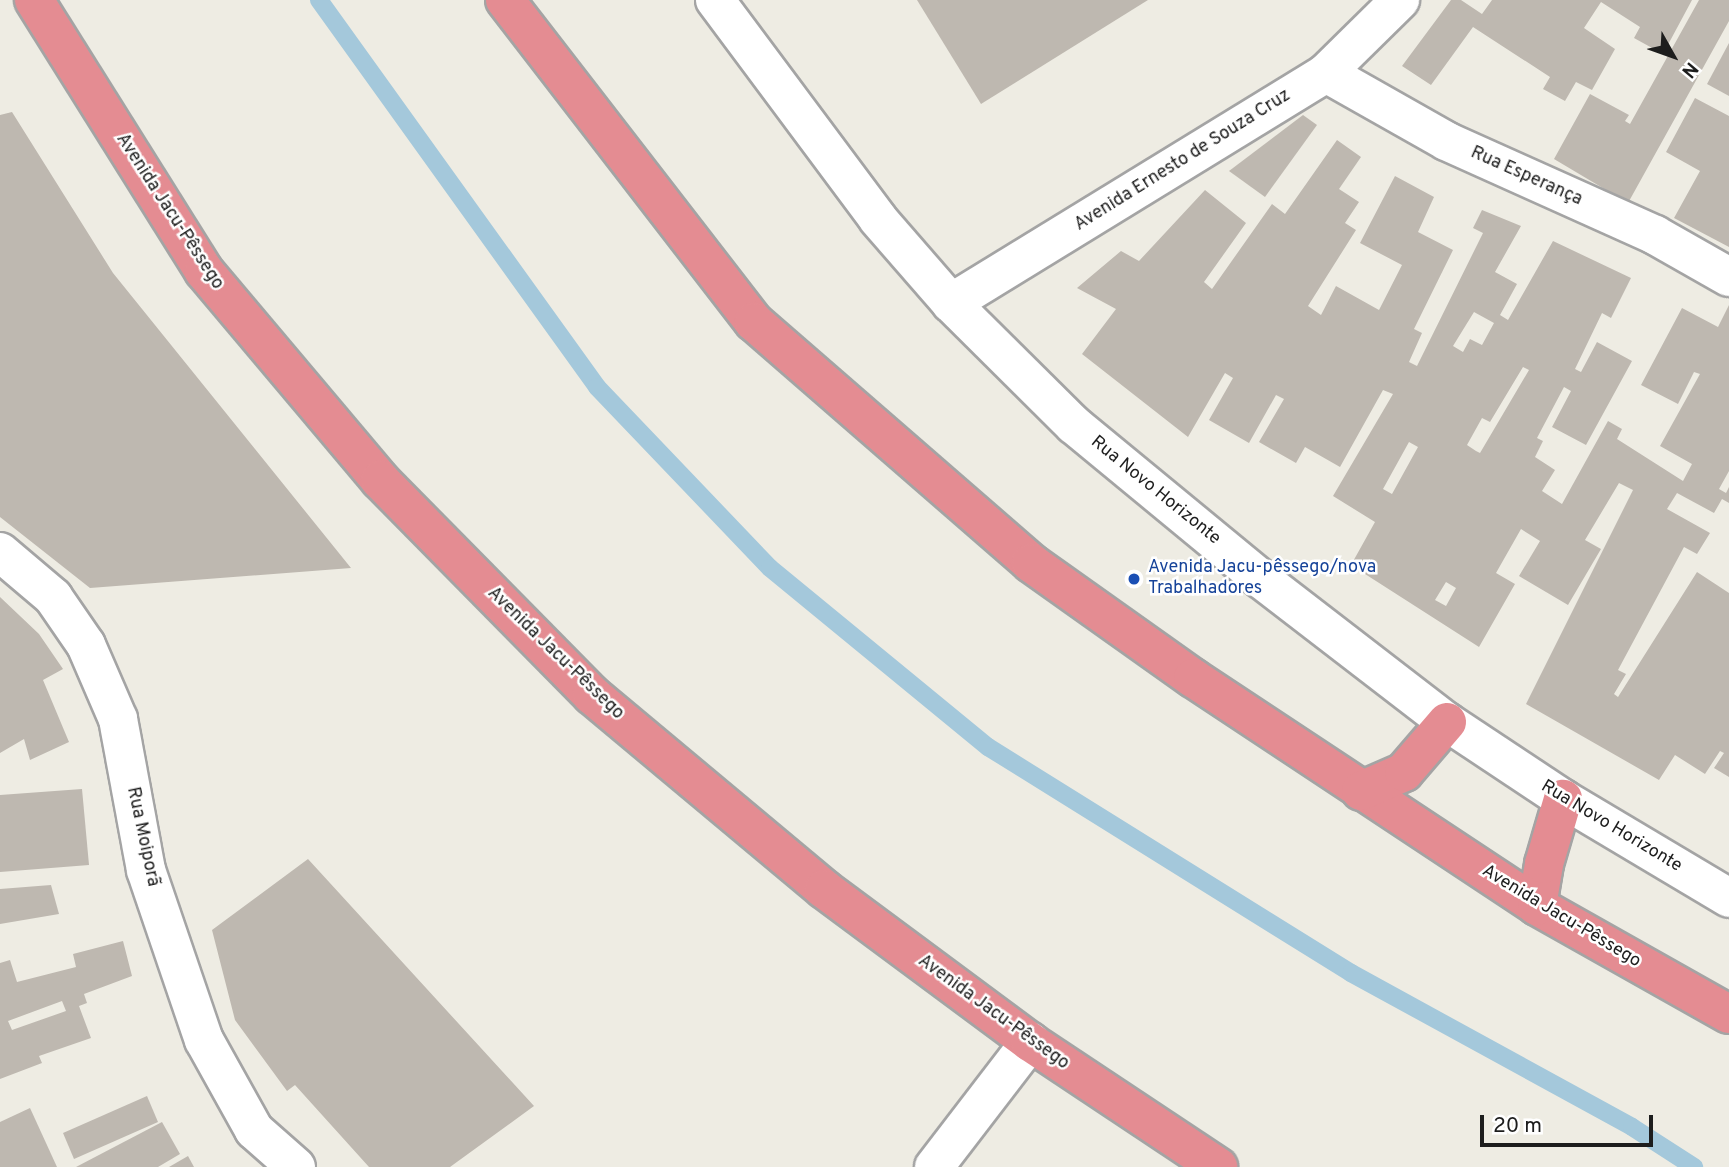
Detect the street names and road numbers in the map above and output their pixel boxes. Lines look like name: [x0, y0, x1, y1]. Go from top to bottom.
street label: Avenida Ernesto de Souza Cruz: [1071, 85, 1295, 237]
street label: Avenida Jacu-Pêssego: [110, 130, 228, 294]
street label: Rua Esperança: [1467, 143, 1585, 211]
street label: Rua Novo Horizonte: [1086, 432, 1224, 550]
street label: Avenida Jacu-Pêssego: [482, 583, 628, 725]
street label: Rua Novo Horizonte: [1536, 776, 1686, 878]
street label: Rua Moiporã: [121, 785, 163, 889]
street label: Avenida Jacu-Pêssego: [1478, 861, 1644, 973]
street label: Avenida Jacu-Pêssego: [913, 951, 1073, 1075]

